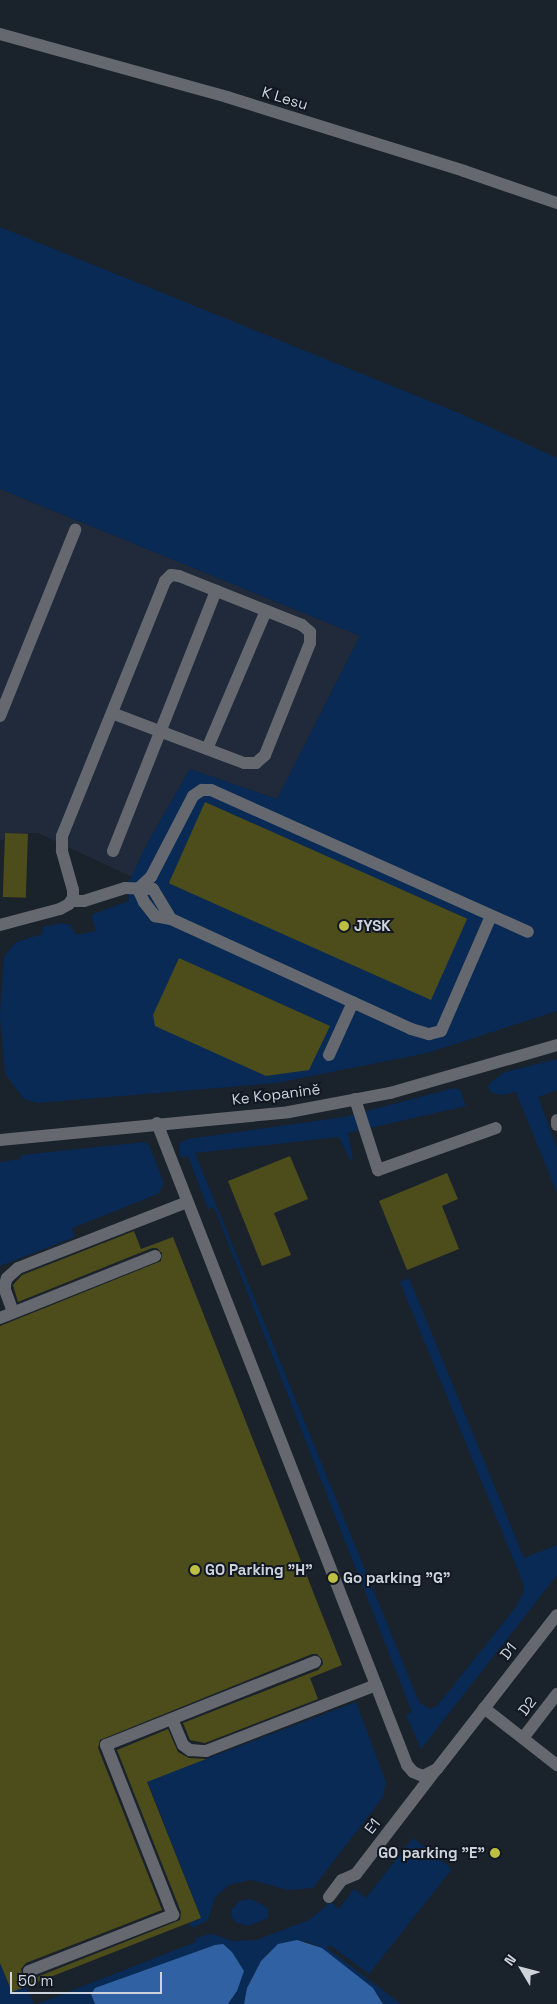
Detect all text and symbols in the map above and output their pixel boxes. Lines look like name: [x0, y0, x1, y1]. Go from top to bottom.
street label: K Lesu: [260, 83, 310, 113]
place label: JYSK: [354, 917, 391, 935]
marker: JYSK: [338, 920, 350, 932]
street label: Ke Kopanině: [231, 1080, 321, 1108]
place label: GO Parking "H": [205, 1561, 313, 1579]
marker: GO Parking "H": [189, 1564, 201, 1576]
place label: Go parking "G": [343, 1569, 450, 1587]
marker: Go parking "G": [327, 1572, 339, 1584]
street label: D1: [496, 1639, 520, 1663]
street label: D2: [514, 1693, 540, 1719]
street label: E1: [360, 1815, 384, 1837]
place label: GO parking "E": [378, 1844, 485, 1862]
marker: GO parking "E": [489, 1847, 501, 1859]
north arrow: [497, 1944, 547, 1994]
text: N: [500, 1951, 520, 1969]
scale bar: [12, 1962, 165, 1994]
text: 50 m: [18, 1971, 53, 1990]

